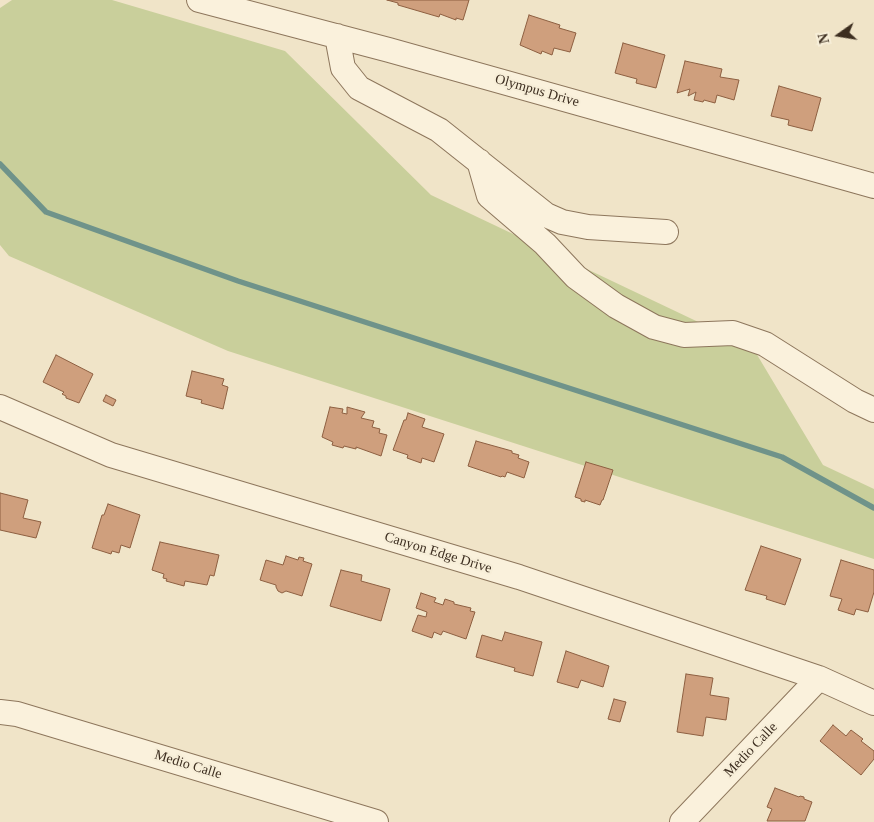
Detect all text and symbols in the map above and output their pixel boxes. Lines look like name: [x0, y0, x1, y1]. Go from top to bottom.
north arrow: [814, 10, 864, 60]
text: N: [815, 32, 832, 45]
street label: Olympus Drive: [493, 71, 581, 111]
street label: Canyon Edge Drive: [382, 529, 494, 577]
street label: Medio Calle: [721, 719, 781, 781]
street label: Medio Calle: [152, 747, 224, 783]

